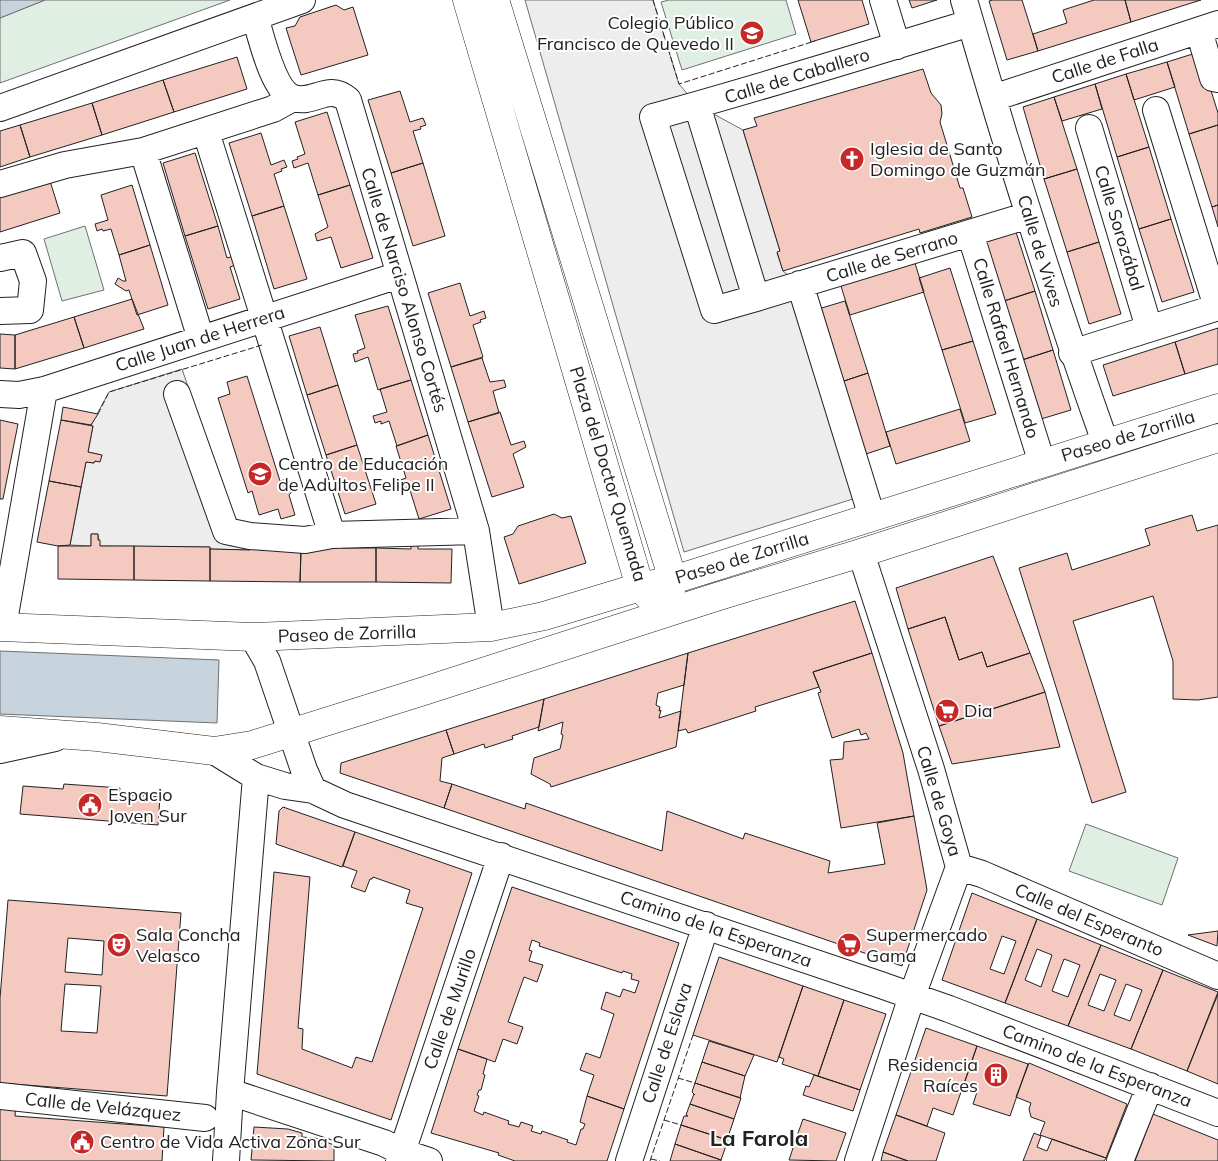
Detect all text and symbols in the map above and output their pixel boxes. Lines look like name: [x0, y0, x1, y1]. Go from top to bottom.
place label: Colegio Público Francisco de Quevedo II: [537, 11, 734, 55]
school or university icon: Colegio Público Francisco de Quevedo II: [739, 20, 765, 46]
street label: Calle de Falla: [1048, 32, 1161, 89]
street label: Calle de Caballero: [721, 43, 872, 109]
place label: Iglesia de Santo Domingo de Guzmán: [870, 137, 1046, 181]
church icon: Iglesia de Santo Domingo de Guzmán: [839, 146, 865, 172]
street label: Calle Sorozábal: [1089, 162, 1149, 293]
street label: Calle de Narciso Alonso Cortés: [356, 165, 453, 415]
street label: Calle de Vives: [1012, 192, 1068, 310]
street label: Calle de Serrano: [823, 226, 961, 288]
street label: Calle Rafael Hernando: [968, 255, 1045, 441]
street label: Calle Juan de Herrera: [112, 300, 288, 377]
street label: Plaza del Doctor Quemada: [565, 363, 652, 584]
street label: Paseo de Zorrilla: [1058, 404, 1197, 467]
place label: Centro de Educación de Adultos Felipe II: [278, 452, 448, 496]
school or university icon: Centro de Educación de Adultos Felipe II: [247, 461, 273, 487]
street label: Paseo de Zorrilla: [672, 526, 811, 589]
street label: Paseo de Zorrilla: [277, 620, 417, 647]
supermarket icon: Dia: [934, 698, 960, 724]
place label: Dia: [964, 699, 993, 722]
street label: Calle de Goya: [912, 743, 967, 859]
place label: Espacio Joven Sur: [108, 783, 187, 827]
public building icon: Espacio Joven Sur: [77, 792, 103, 818]
street label: Calle del Esperanto: [1011, 878, 1167, 961]
street label: Camino de la Esperanza: [617, 885, 815, 972]
place label: Sala Concha Velasco: [136, 923, 241, 967]
place label: Supermercado Gama: [866, 923, 987, 967]
theatre icon: Sala Concha Velasco: [106, 932, 132, 958]
supermarket icon: Supermercado Gama: [836, 932, 862, 958]
street label: Calle de Murillo: [418, 945, 481, 1072]
street label: Calle de Eslava: [636, 980, 697, 1106]
street label: Camino de la Esperanza: [999, 1019, 1195, 1112]
place label: Residencia Raíces: [888, 1053, 978, 1097]
building icon: Residencia Raíces: [983, 1062, 1009, 1088]
street label: Calle de Velázquez: [24, 1087, 182, 1126]
district label: La Farola: [710, 1124, 808, 1152]
public building icon: Centro de Vida Activa Zona Sur: [69, 1129, 95, 1155]
place label: Centro de Vida Activa Zona Sur: [100, 1130, 361, 1153]

